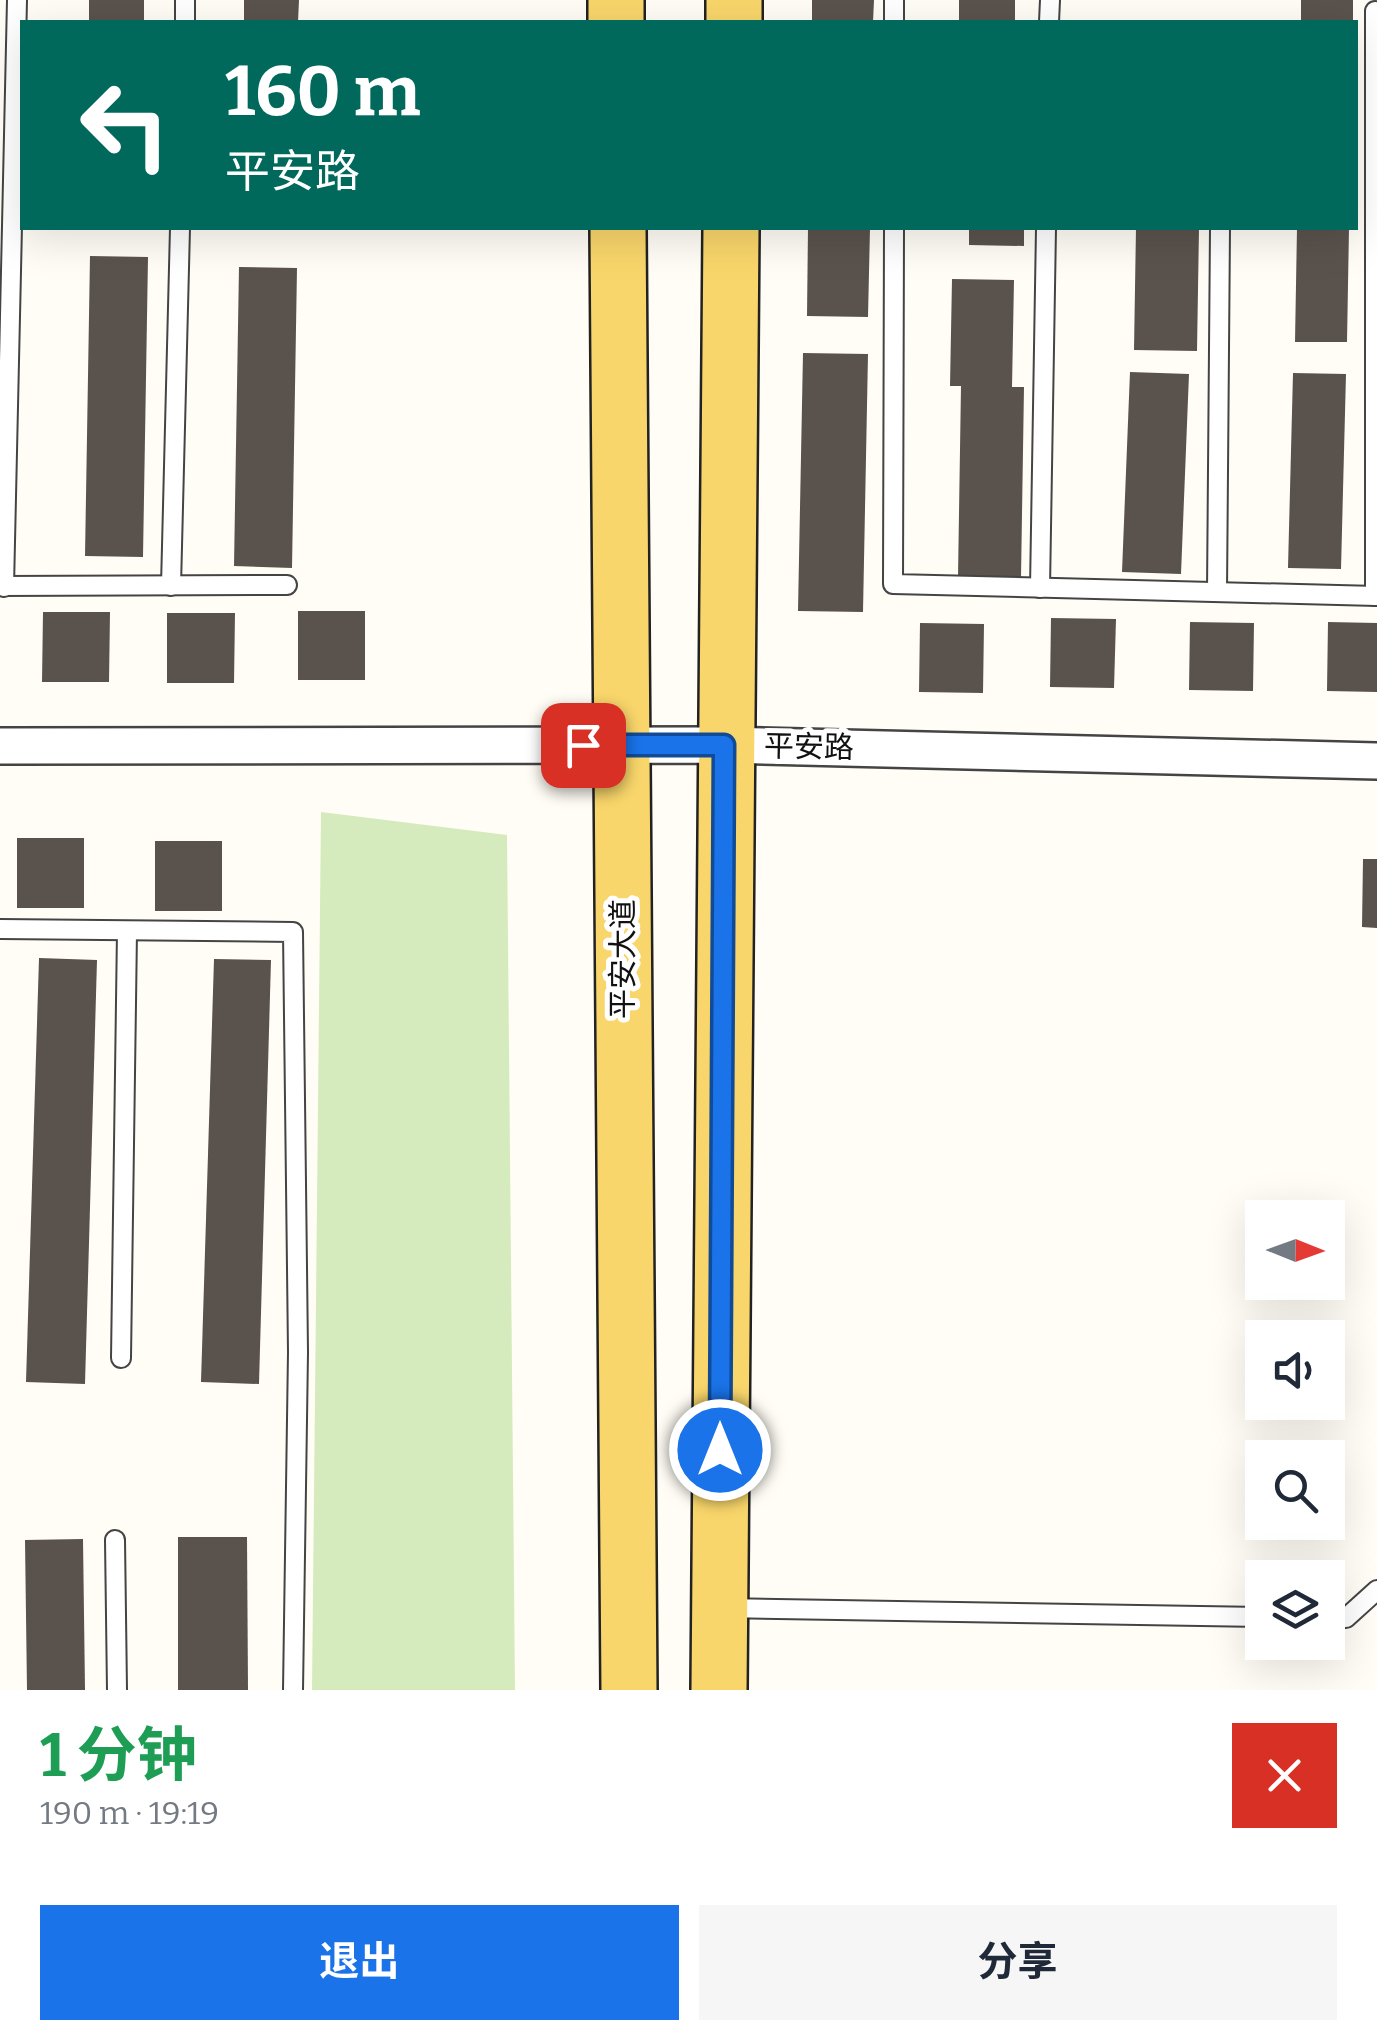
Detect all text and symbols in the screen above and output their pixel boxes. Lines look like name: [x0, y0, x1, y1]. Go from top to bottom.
text: 160 m: [225, 50, 420, 134]
icon: left: [60, 60, 190, 190]
text: 平安路: [225, 145, 360, 199]
pin: [541, 703, 626, 788]
icon: arrive: [556, 718, 611, 773]
street label: 平安路: [764, 728, 854, 766]
street label: 平安大道: [605, 899, 641, 1019]
north arrow: [1245, 1200, 1345, 1300]
map controls: [1245, 1200, 1345, 1660]
button: sound: [1245, 1320, 1345, 1420]
position arrow: [668, 1398, 772, 1502]
button: search: [1245, 1440, 1345, 1540]
button: layers: [1245, 1560, 1345, 1660]
text: 1 分钟: [40, 1720, 197, 1792]
button: close: [1232, 1723, 1337, 1828]
text: 190 m · 19:19: [40, 1794, 219, 1832]
button: 退出: [40, 1905, 679, 2020]
button: 分享: [699, 1905, 1337, 2020]

